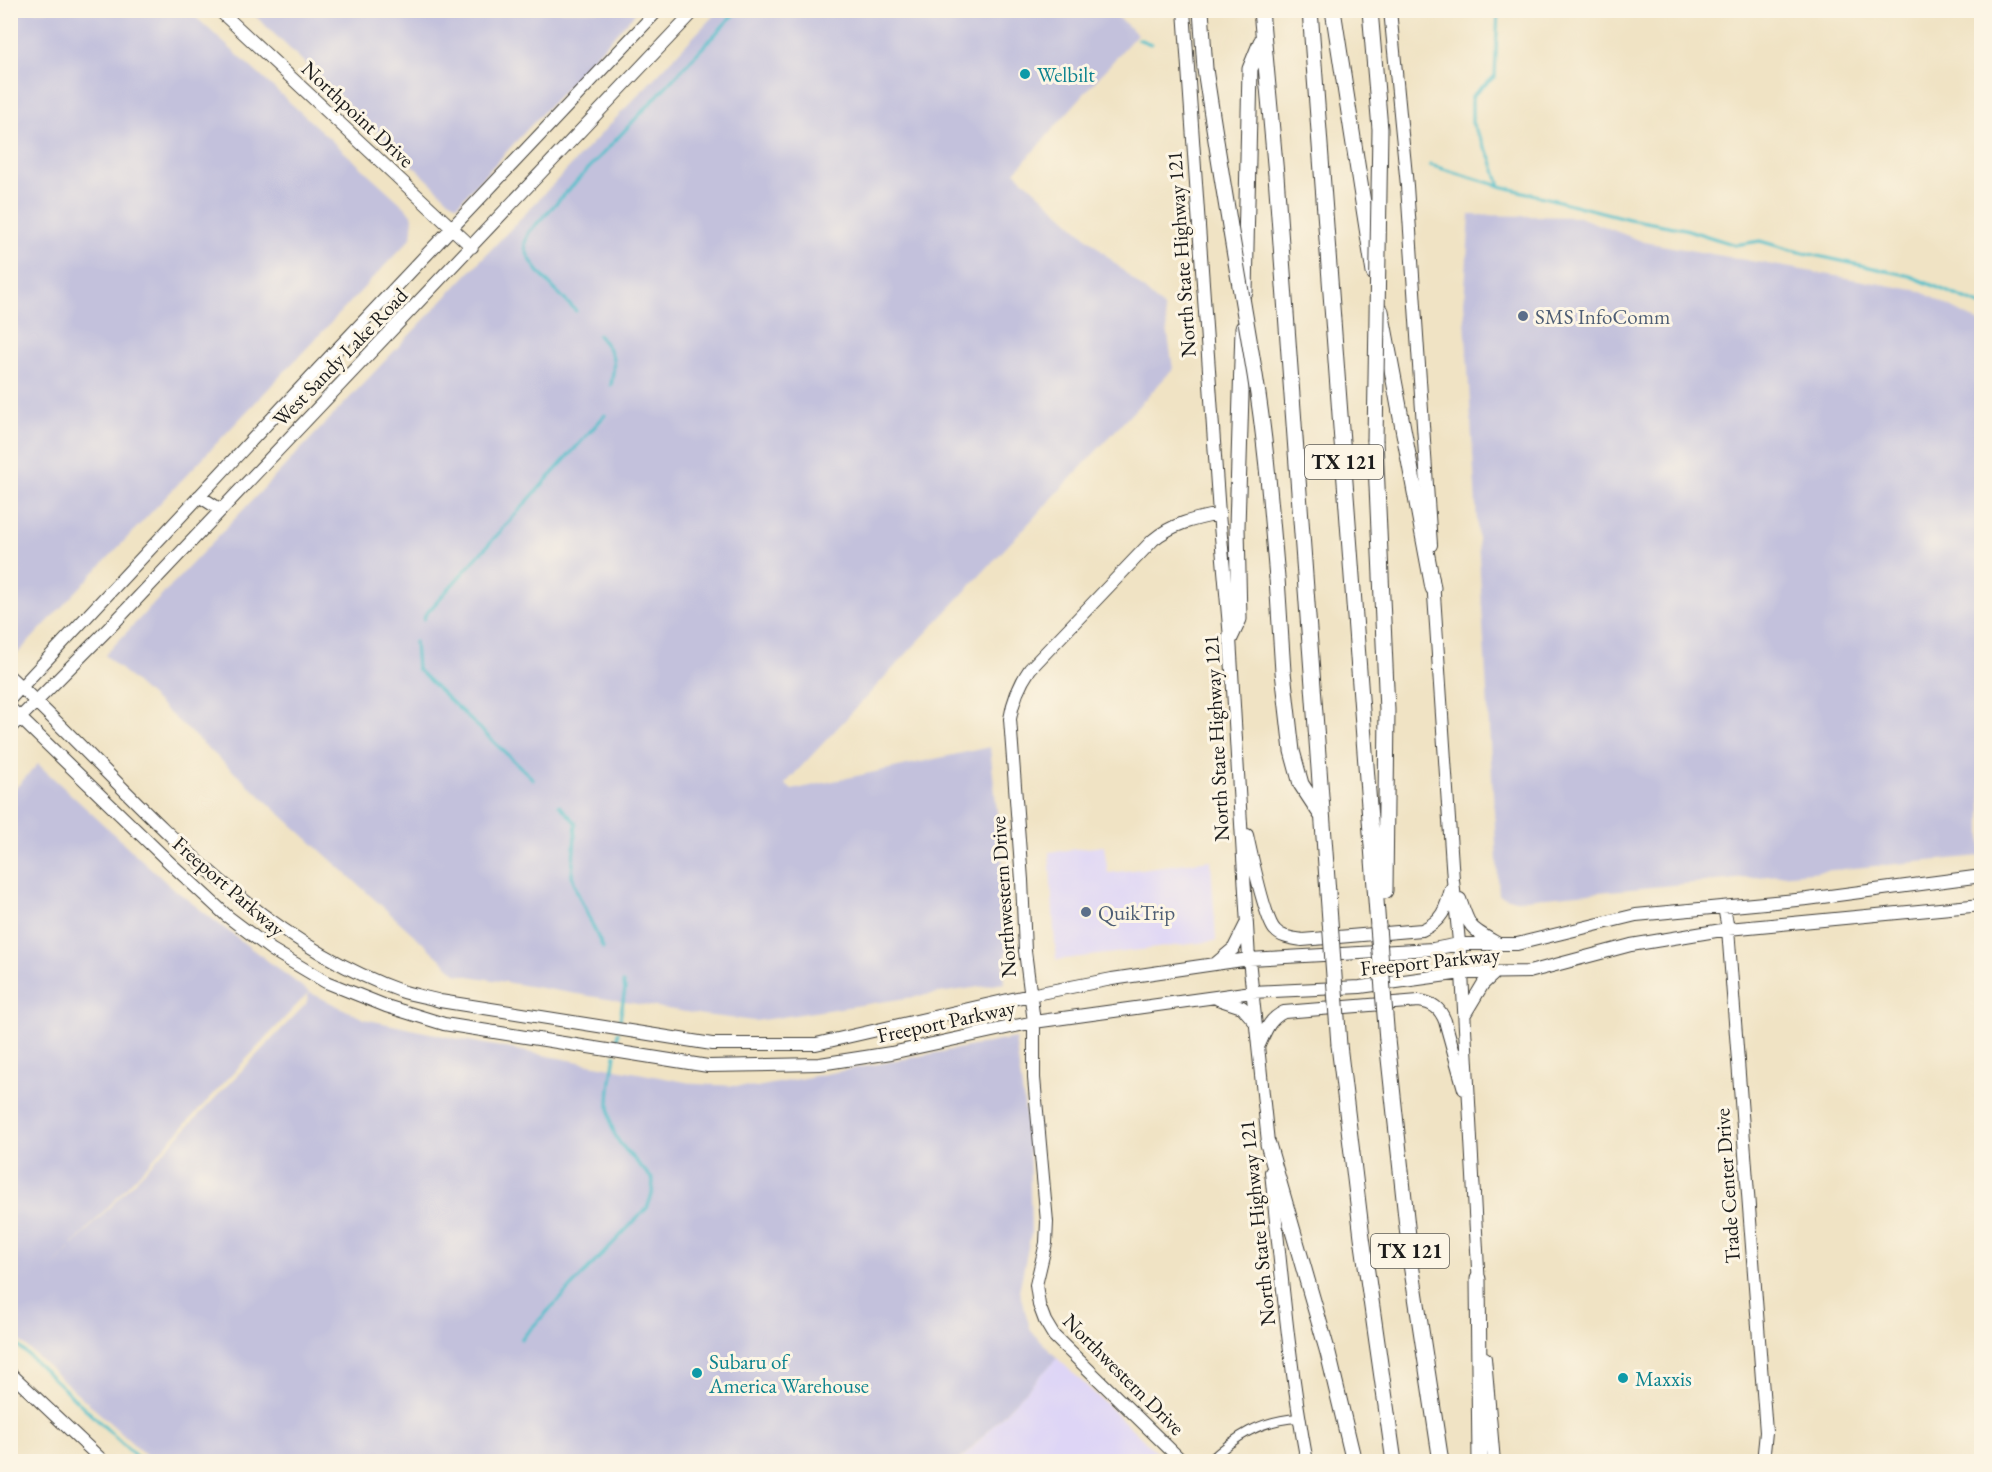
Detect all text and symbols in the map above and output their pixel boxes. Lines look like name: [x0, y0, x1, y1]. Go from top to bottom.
street label: Northpoint Drive: [296, 55, 420, 173]
place label: Welbilt: [1037, 61, 1095, 88]
marker: Welbilt: [1018, 67, 1032, 81]
street label: North State Highway 121: [1160, 150, 1202, 358]
street label: West Sandy Lake Road: [267, 282, 414, 432]
place label: SMS InfoComm: [1535, 303, 1670, 330]
marker: SMS InfoComm: [1516, 309, 1530, 323]
road number: TX 121: [1305, 445, 1383, 479]
street label: North State Highway 121: [1197, 634, 1235, 842]
street label: Northwestern Drive: [984, 815, 1022, 979]
street label: Freeport Parkway: [167, 830, 291, 943]
place label: QuikTrip: [1098, 899, 1175, 927]
marker: QuikTrip: [1079, 905, 1093, 919]
street label: Freeport Parkway: [1359, 940, 1502, 982]
street label: Freeport Parkway: [875, 993, 1018, 1049]
street label: Trade Center Drive: [1708, 1108, 1746, 1264]
street label: North State Highway 121: [1233, 1119, 1281, 1327]
road number: TX 121: [1371, 1234, 1449, 1268]
street label: Northwestern Drive: [1057, 1307, 1191, 1441]
place label: Subaru of America Warehouse: [708, 1348, 869, 1399]
place label: Maxxis: [1635, 1365, 1692, 1392]
marker: Subaru of America Warehouse: [690, 1366, 704, 1380]
marker: Maxxis: [1616, 1371, 1630, 1385]

